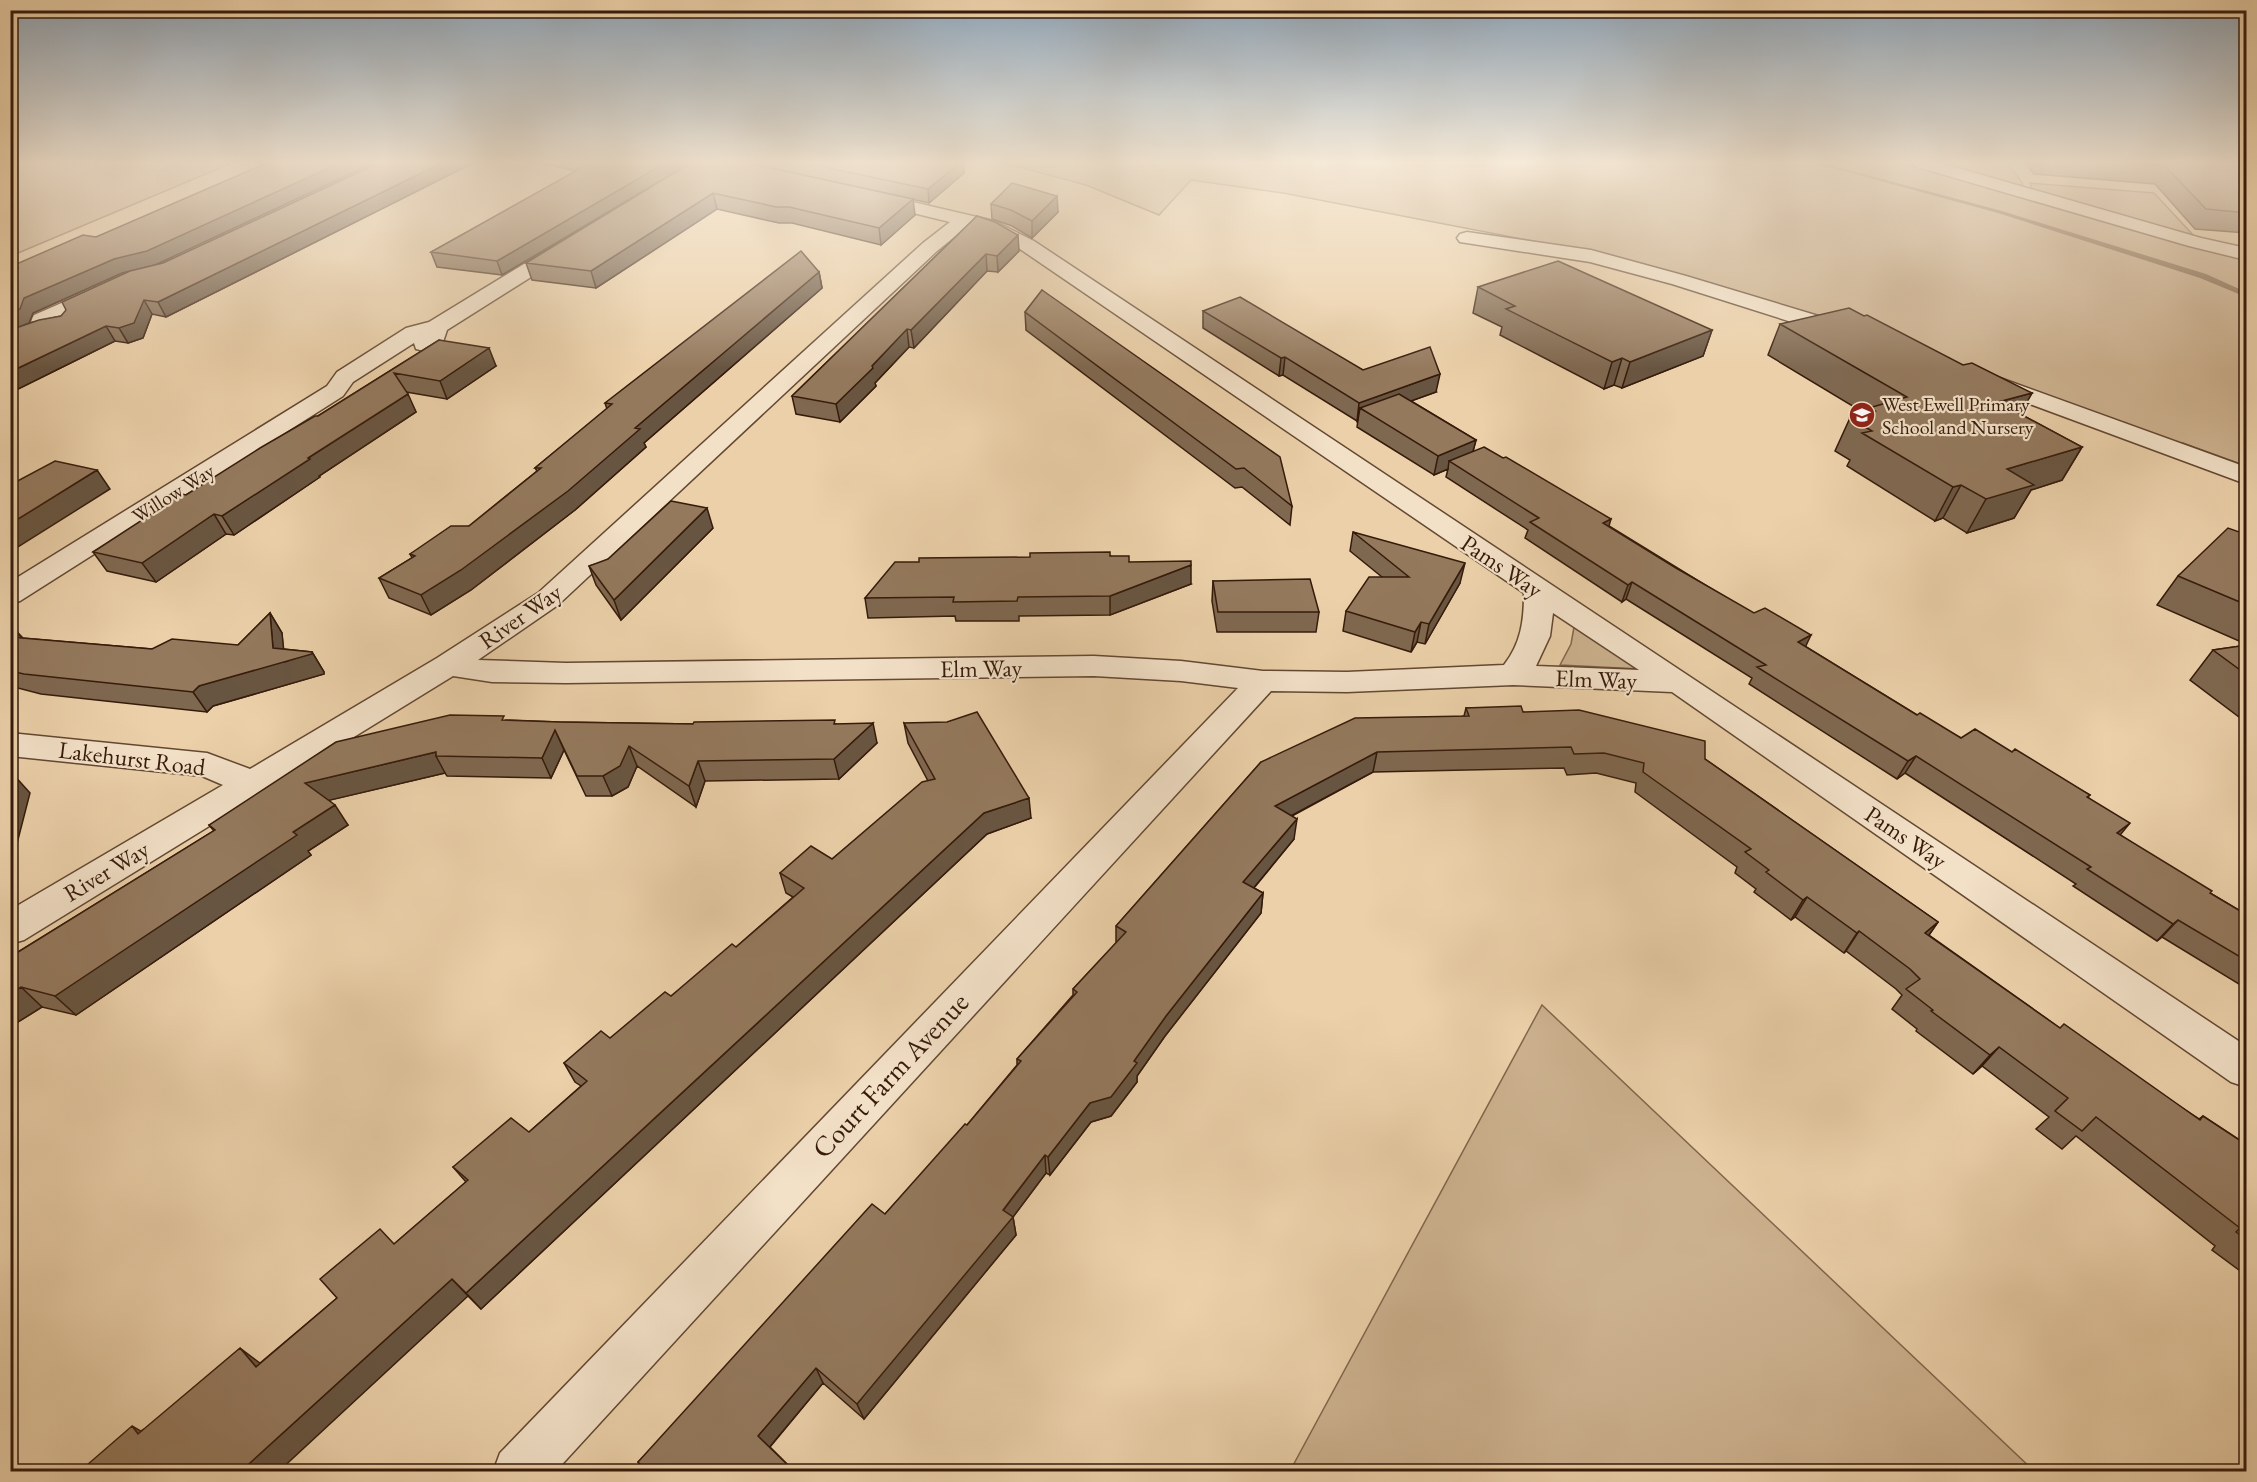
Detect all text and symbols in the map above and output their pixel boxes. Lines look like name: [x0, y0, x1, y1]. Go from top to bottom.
place label: West Ewell Primary School and Nursery: [1882, 391, 2034, 440]
school or university icon: West Ewell Primary School and Nursery: [1847, 400, 1877, 430]
street label: Willow Way: [127, 457, 219, 529]
street label: Pams Way: [1455, 527, 1549, 605]
street label: River Way: [472, 576, 568, 656]
street label: Elm Way: [940, 652, 1023, 684]
street label: Elm Way: [1554, 662, 1638, 696]
street label: Lakehurst Road: [57, 734, 208, 782]
street label: Pams Way: [1859, 798, 1953, 876]
street label: River Way: [58, 833, 155, 909]
street label: Court Farm Avenue: [804, 984, 976, 1166]

